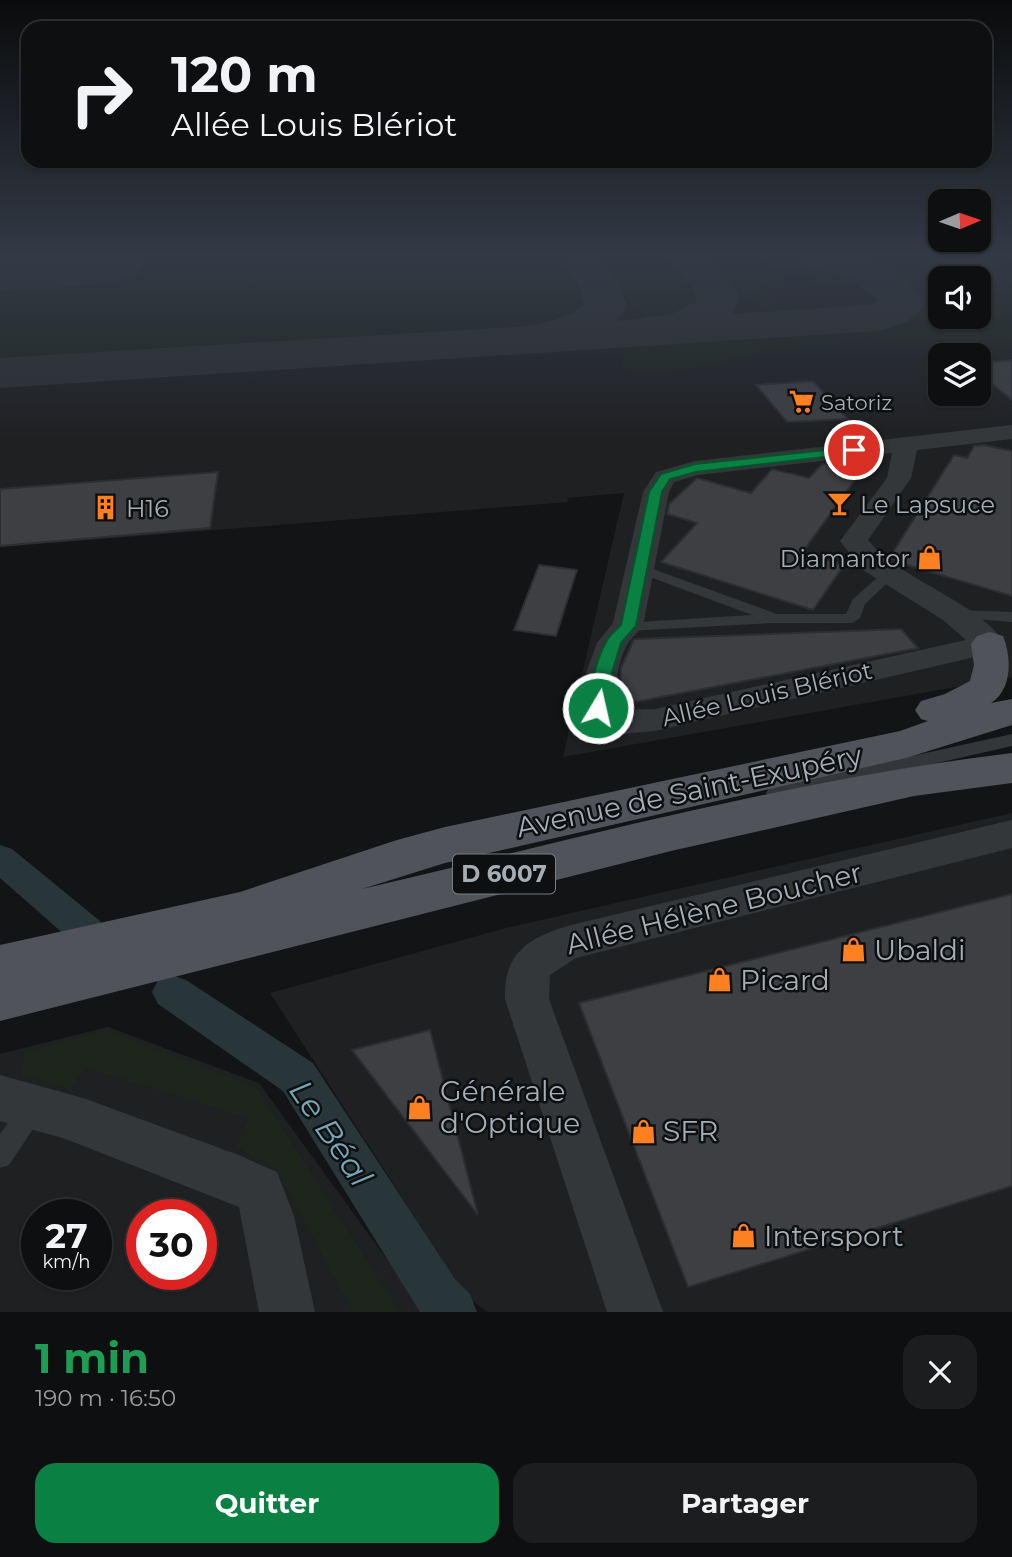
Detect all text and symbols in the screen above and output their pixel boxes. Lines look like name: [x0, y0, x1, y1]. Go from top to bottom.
text: 120 m: [171, 45, 318, 104]
icon: right: [56, 49, 147, 140]
text: Allée Louis Blériot: [171, 105, 457, 144]
north arrow: [928, 189, 990, 252]
map controls: [928, 189, 991, 406]
button: sound: [928, 266, 991, 329]
button: layers: [928, 343, 991, 406]
supermarket icon: Satoriz: [787, 388, 815, 416]
place label: Satoriz: [821, 390, 892, 415]
pin: [824, 420, 884, 480]
icon: arrive: [835, 431, 873, 469]
bar icon: Le Lapsuce: [826, 490, 854, 518]
place label: Le Lapsuce: [860, 490, 995, 519]
building icon: H16: [92, 494, 120, 522]
place label: H16: [126, 494, 169, 523]
place label: Diamantor: [780, 544, 910, 573]
shop icon: Diamantor: [916, 544, 944, 572]
street label: Allée Louis Blériot: [659, 656, 875, 732]
position arrow: [561, 671, 635, 745]
street label: Avenue de Saint-Exupéry: [513, 738, 866, 844]
road number: D 6007: [453, 854, 555, 894]
street label: Allée Hélène Boucher: [563, 855, 865, 961]
place label: Ubaldi: [874, 933, 966, 967]
shop icon: Ubaldi: [840, 936, 868, 964]
place label: Picard: [740, 963, 830, 997]
shop icon: Picard: [706, 966, 734, 994]
water label: Le Béal: [281, 1072, 381, 1194]
place label: Générale d'Optique: [440, 1074, 580, 1140]
shop icon: Générale d'Optique: [406, 1093, 434, 1121]
place label: SFR: [663, 1114, 718, 1148]
shop icon: SFR: [629, 1117, 657, 1145]
speed limit sign: 30: [126, 1199, 217, 1290]
text: 27: [45, 1214, 88, 1257]
place label: Intersport: [764, 1219, 904, 1253]
shop icon: Intersport: [730, 1222, 758, 1250]
text: km/h: [42, 1251, 91, 1273]
text: 1 min: [35, 1332, 149, 1384]
button: close: [903, 1335, 977, 1409]
text: 190 m · 16:50: [35, 1384, 176, 1412]
button: Quitter: [35, 1463, 499, 1543]
button: Partager: [513, 1463, 977, 1543]

